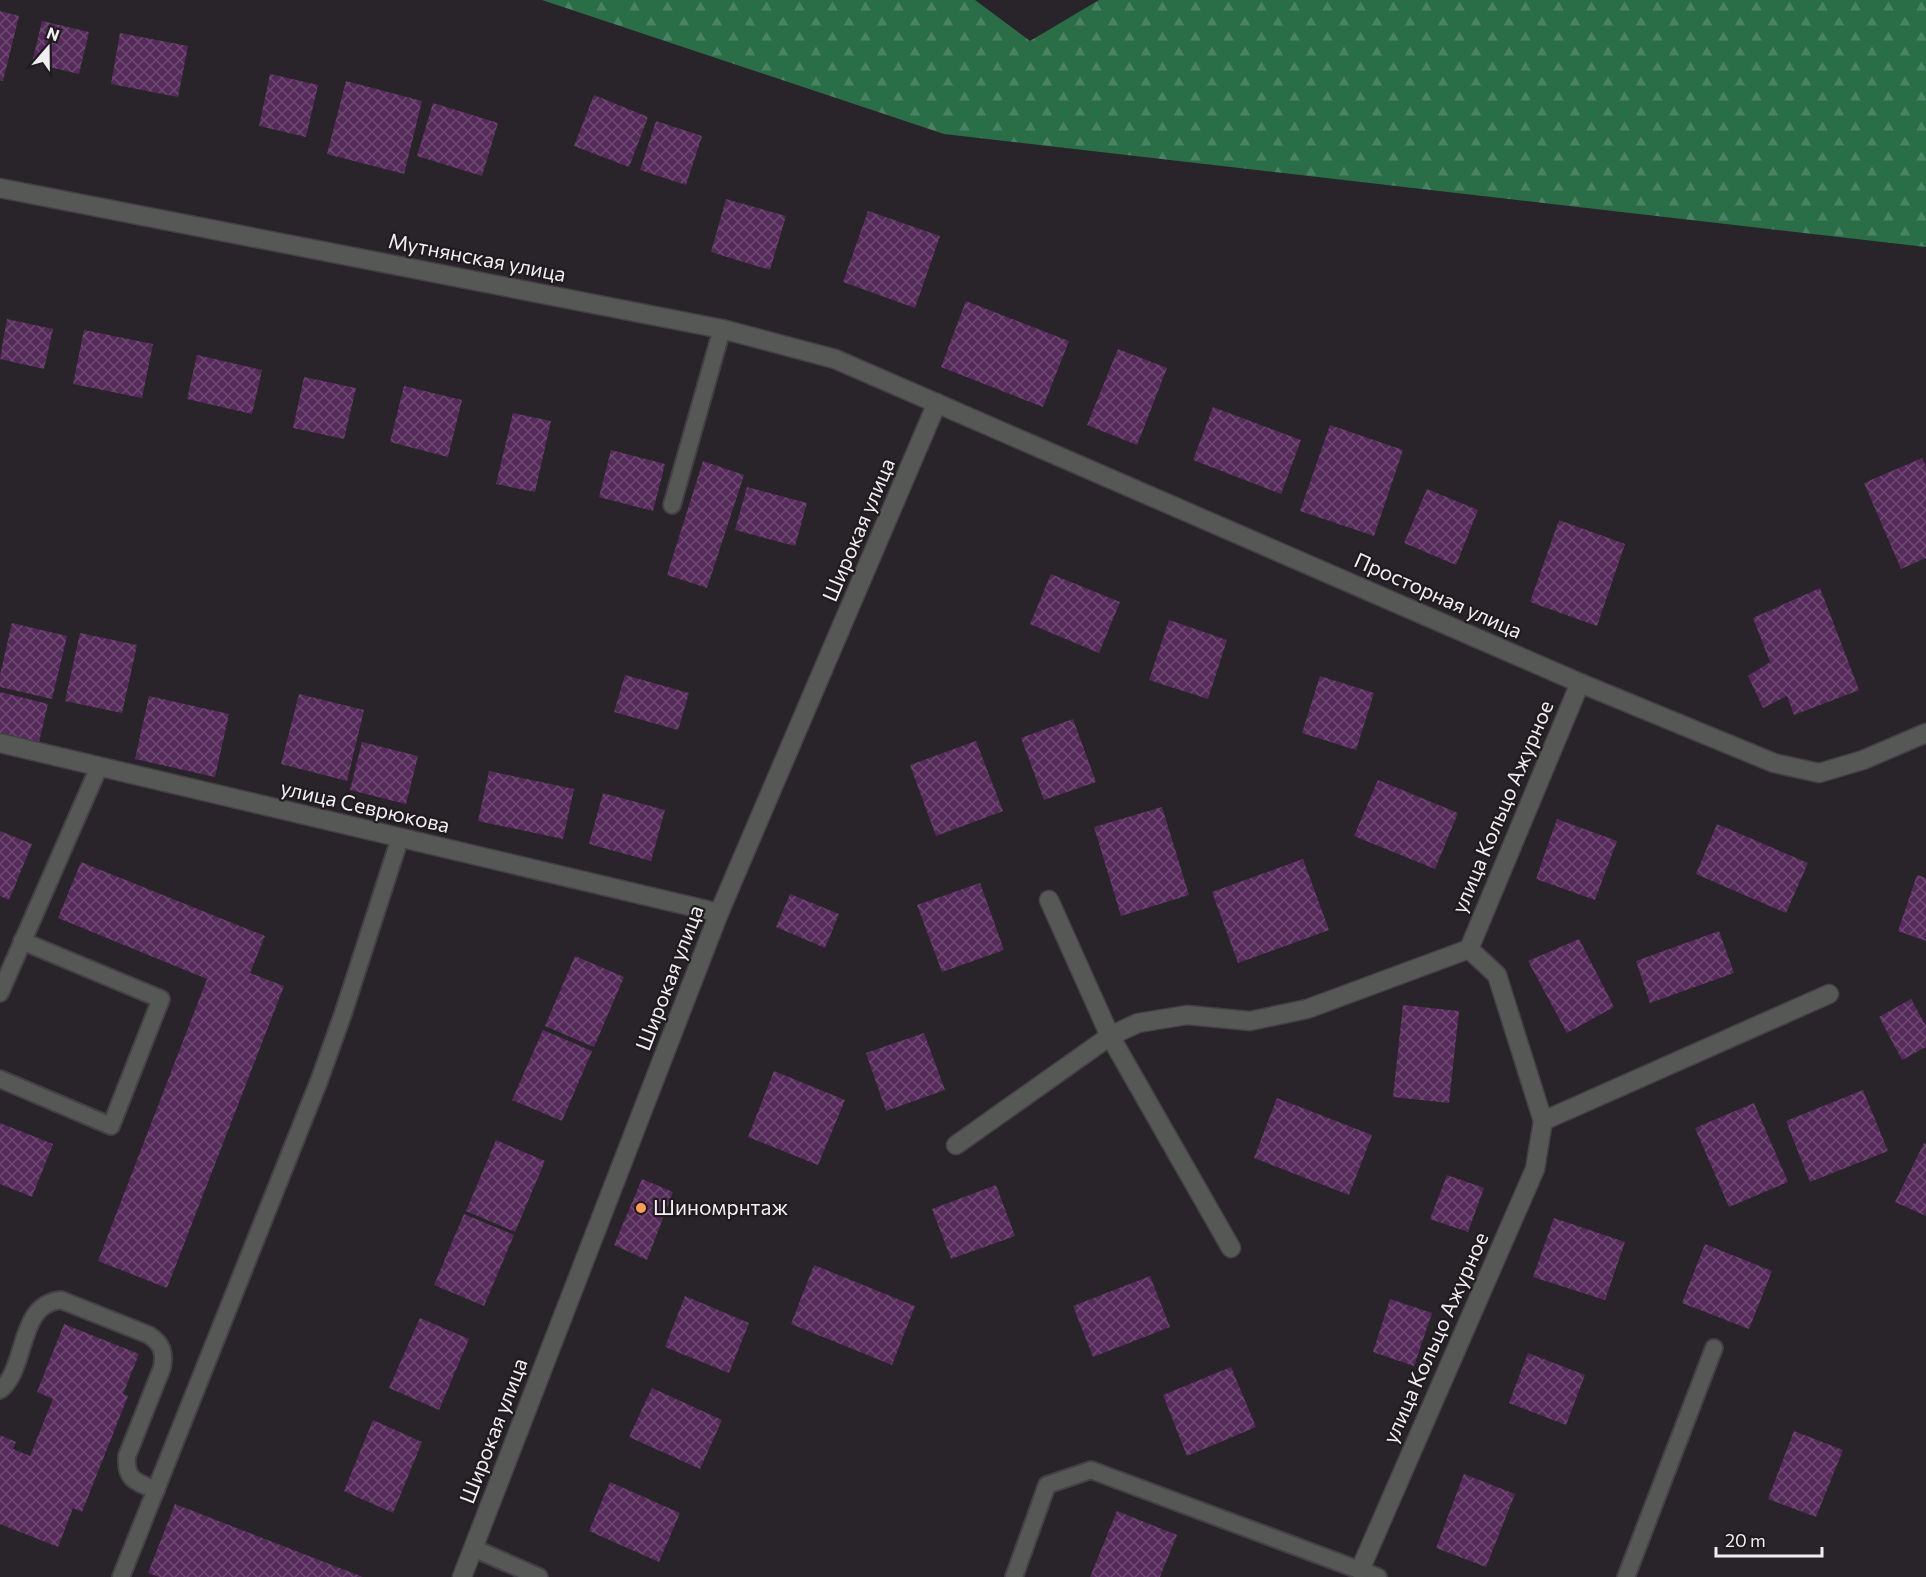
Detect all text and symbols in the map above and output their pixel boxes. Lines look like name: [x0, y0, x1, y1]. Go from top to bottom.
north arrow: [18, 18, 78, 78]
text: N: [44, 22, 62, 44]
street label: Мутнянская улица: [386, 227, 568, 286]
street label: Широкая улица: [816, 454, 899, 605]
street label: Просторная улица: [1351, 546, 1526, 643]
street label: улица Кольцо Ажурное: [1445, 696, 1558, 917]
street label: улица Севрюкова: [278, 774, 452, 837]
street label: Широкая улица: [629, 901, 708, 1054]
place label: Шиномрнтаж: [653, 1194, 788, 1219]
marker: Шиномрнтаж: [634, 1201, 648, 1215]
street label: улица Кольцо Ажурное: [1377, 1228, 1493, 1447]
street label: Широкая улица: [453, 1354, 532, 1507]
scale bar: [1716, 1520, 1822, 1558]
text: 20 m: [1725, 1529, 1766, 1551]

